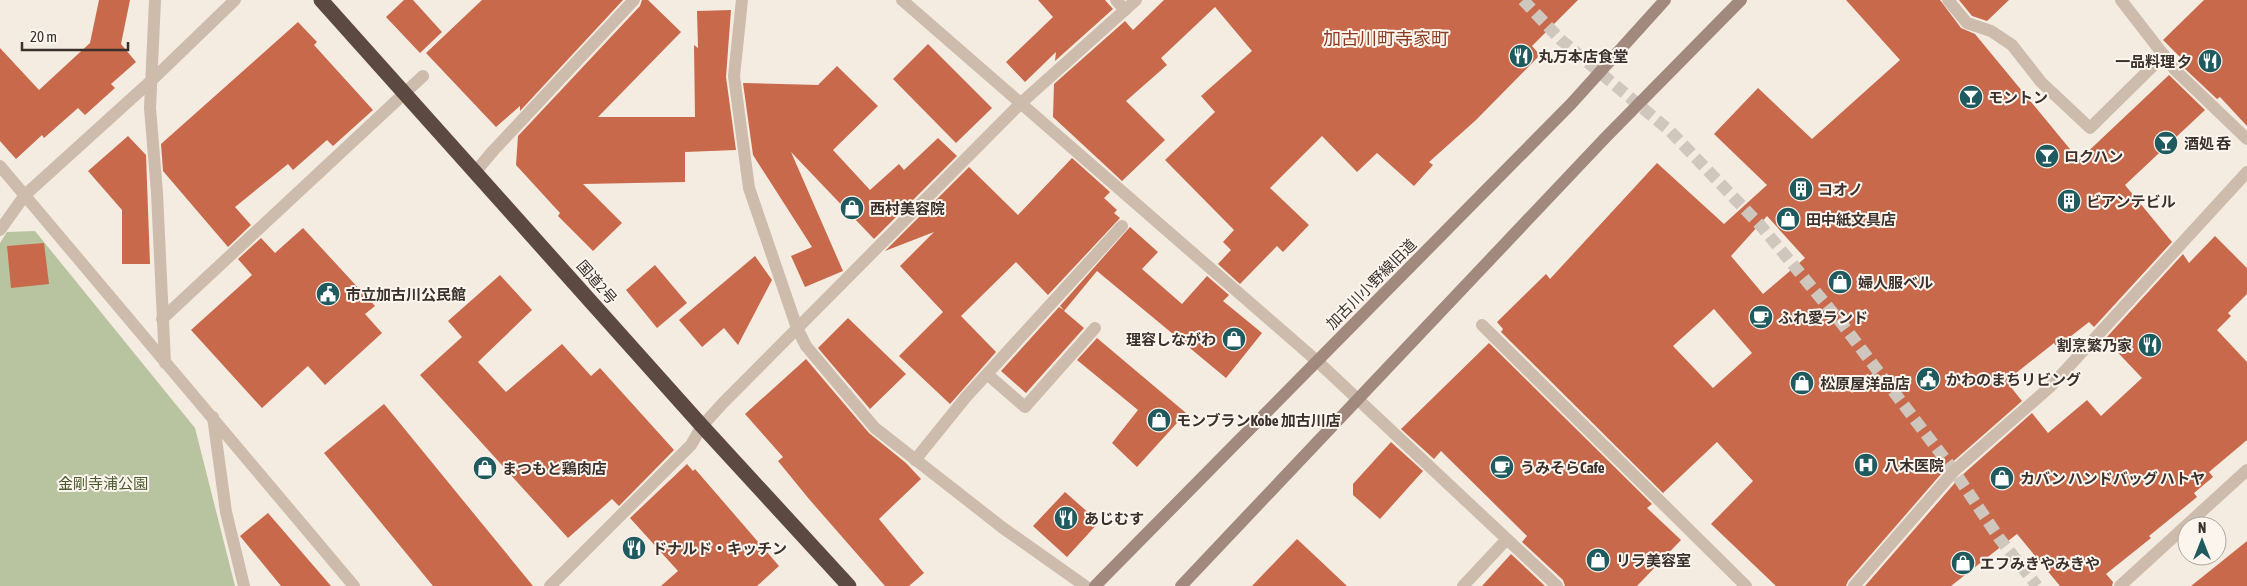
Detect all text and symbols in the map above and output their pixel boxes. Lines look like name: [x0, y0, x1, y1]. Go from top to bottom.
scale bar: [22, 20, 129, 52]
text: 20 m: [30, 28, 57, 45]
district label: 加古川町寺家町: [1323, 28, 1449, 49]
restaurant icon: 丸万本店食堂: [1508, 43, 1534, 69]
place label: 丸万本店食堂: [1538, 48, 1628, 65]
restaurant icon: 一品料理 夕: [2197, 48, 2223, 74]
place label: 一品料理 夕: [2115, 53, 2192, 70]
bar icon: モントン: [1958, 84, 1984, 110]
place label: モントン: [1988, 89, 2048, 106]
bar icon: 酒処 呑: [2153, 130, 2179, 156]
place label: 酒処 呑: [2184, 135, 2231, 152]
bar icon: ロクハン: [2034, 143, 2060, 169]
place label: ロクハン: [2064, 148, 2123, 165]
building icon: コオノ: [1788, 176, 1814, 202]
place label: コオノ: [1818, 181, 1863, 198]
building icon: ビアンテビル: [2056, 188, 2082, 214]
place label: ビアンテビル: [2086, 193, 2175, 210]
shop icon: 西村美容院: [839, 195, 865, 221]
place label: 西村美容院: [870, 200, 945, 217]
shop icon: 田中紙文具店: [1775, 206, 1801, 232]
place label: 田中紙文具店: [1806, 211, 1896, 228]
street label: 加古川小野線旧道: [1323, 236, 1419, 332]
street label: 国道2号: [574, 257, 620, 307]
shop icon: 婦人服ベル: [1827, 269, 1853, 295]
place label: 婦人服ベル: [1858, 274, 1933, 291]
public building icon: 市立加古川公民館: [315, 281, 341, 307]
place label: 市立加古川公民館: [346, 286, 466, 303]
cafe icon: ふれ愛ランド: [1748, 304, 1774, 330]
place label: ふれ愛ランド: [1778, 309, 1868, 326]
shop icon: 理容しながわ: [1221, 326, 1247, 352]
place label: 理容しながわ: [1126, 331, 1216, 348]
restaurant icon: 割烹繁乃家: [2137, 332, 2163, 358]
place label: 割烹繁乃家: [2057, 337, 2132, 354]
public building icon: かわのまちリビング: [1915, 366, 1941, 392]
shop icon: 松原屋洋品店: [1789, 370, 1815, 396]
place label: かわのまちリビング: [1946, 371, 2081, 388]
place label: 松原屋洋品店: [1820, 375, 1910, 392]
shop icon: モンブランKobe 加古川店: [1146, 407, 1172, 433]
place label: モンブランKobe 加古川店: [1176, 412, 1341, 429]
hospital icon: 八木医院: [1853, 452, 1879, 478]
cafe icon: うみそらCafe: [1489, 454, 1515, 480]
shop icon: まつもと鶏肉店: [472, 455, 498, 481]
place label: 八木医院: [1884, 457, 1944, 474]
place label: うみそらCafe: [1520, 459, 1605, 476]
place label: まつもと鶏肉店: [502, 460, 607, 477]
shop icon: カバン ハンドバッグ ハトヤ: [1989, 465, 2015, 491]
place label: カバン ハンドバッグ ハトヤ: [2020, 470, 2205, 487]
park label: 金剛寺浦公園: [58, 475, 148, 492]
restaurant icon: あじむす: [1053, 505, 1079, 531]
place label: あじむす: [1084, 510, 1144, 527]
north arrow: [2177, 516, 2227, 566]
text: N: [2198, 520, 2206, 536]
restaurant icon: ドナルド・キッチン: [621, 535, 647, 561]
place label: ドナルド・キッチン: [652, 540, 787, 557]
shop icon: リラ美容室: [1585, 547, 1611, 573]
shop icon: エフみきやみきや: [1950, 550, 1976, 576]
place label: リラ美容室: [1616, 552, 1691, 569]
place label: エフみきやみきや: [1980, 555, 2100, 572]

